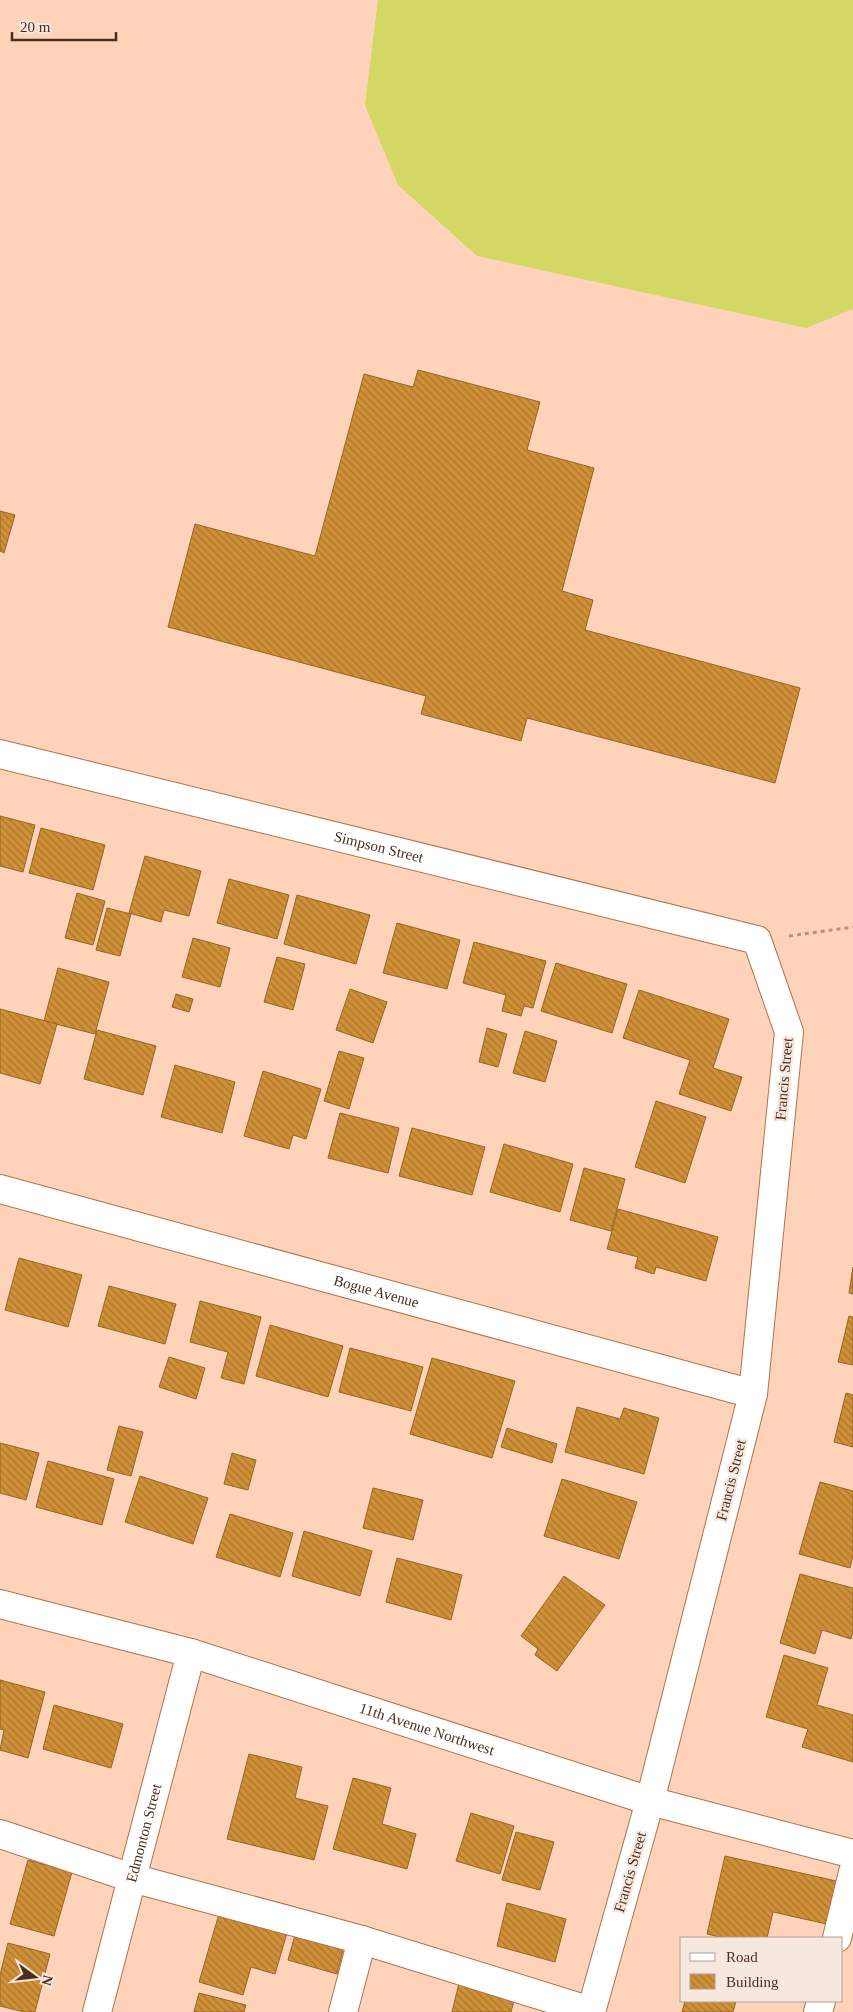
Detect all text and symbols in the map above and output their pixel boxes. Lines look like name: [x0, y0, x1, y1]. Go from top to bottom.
scale bar: [12, 10, 116, 42]
text: 20 m: [20, 19, 51, 35]
street label: Simpson Street: [332, 828, 426, 866]
street label: Francis Street: [772, 1036, 796, 1121]
street label: Bogue Avenue: [332, 1272, 421, 1311]
street label: Francis Street: [713, 1437, 749, 1522]
street label: 11th Avenue Northwest: [357, 1700, 497, 1759]
street label: Edmonton Street: [123, 1781, 165, 1884]
street label: Francis Street: [611, 1829, 649, 1914]
legend: [680, 1937, 843, 2002]
text: Road: [726, 1949, 758, 1965]
north arrow: [10, 1952, 60, 2002]
text: N: [39, 1973, 56, 1987]
text: Building: [726, 1974, 779, 1990]

